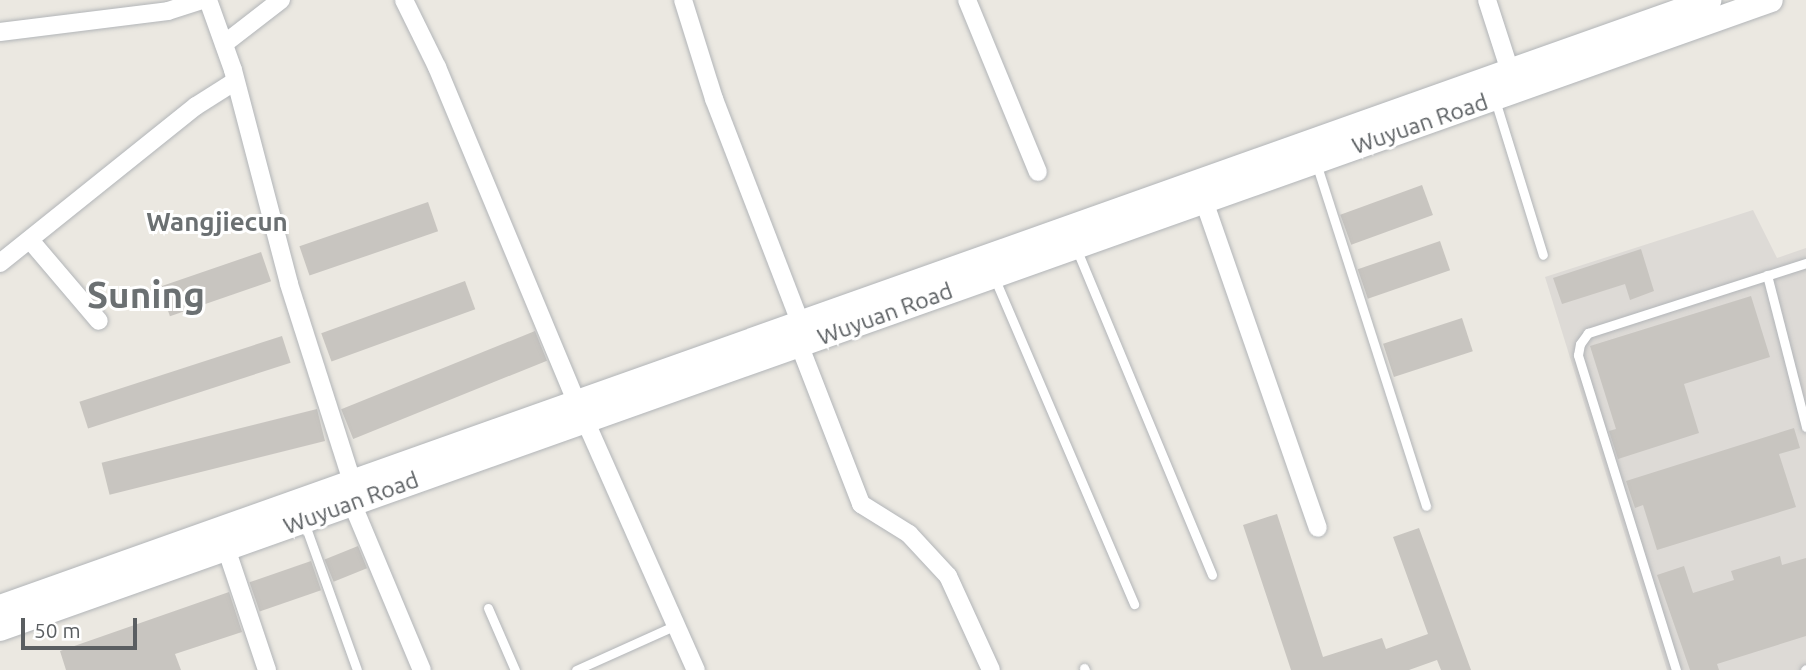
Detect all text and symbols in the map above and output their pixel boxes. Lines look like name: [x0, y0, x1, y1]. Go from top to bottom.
street label: Wuyuan Road: [1349, 88, 1491, 160]
district label: Wangjiecun: [146, 206, 288, 238]
district label: Suning: [87, 273, 205, 317]
street label: Wuyuan Road: [814, 277, 956, 351]
street label: Wuyuan Road: [280, 466, 422, 540]
scale bar: [24, 604, 140, 648]
text: 50 m: [34, 618, 81, 642]

